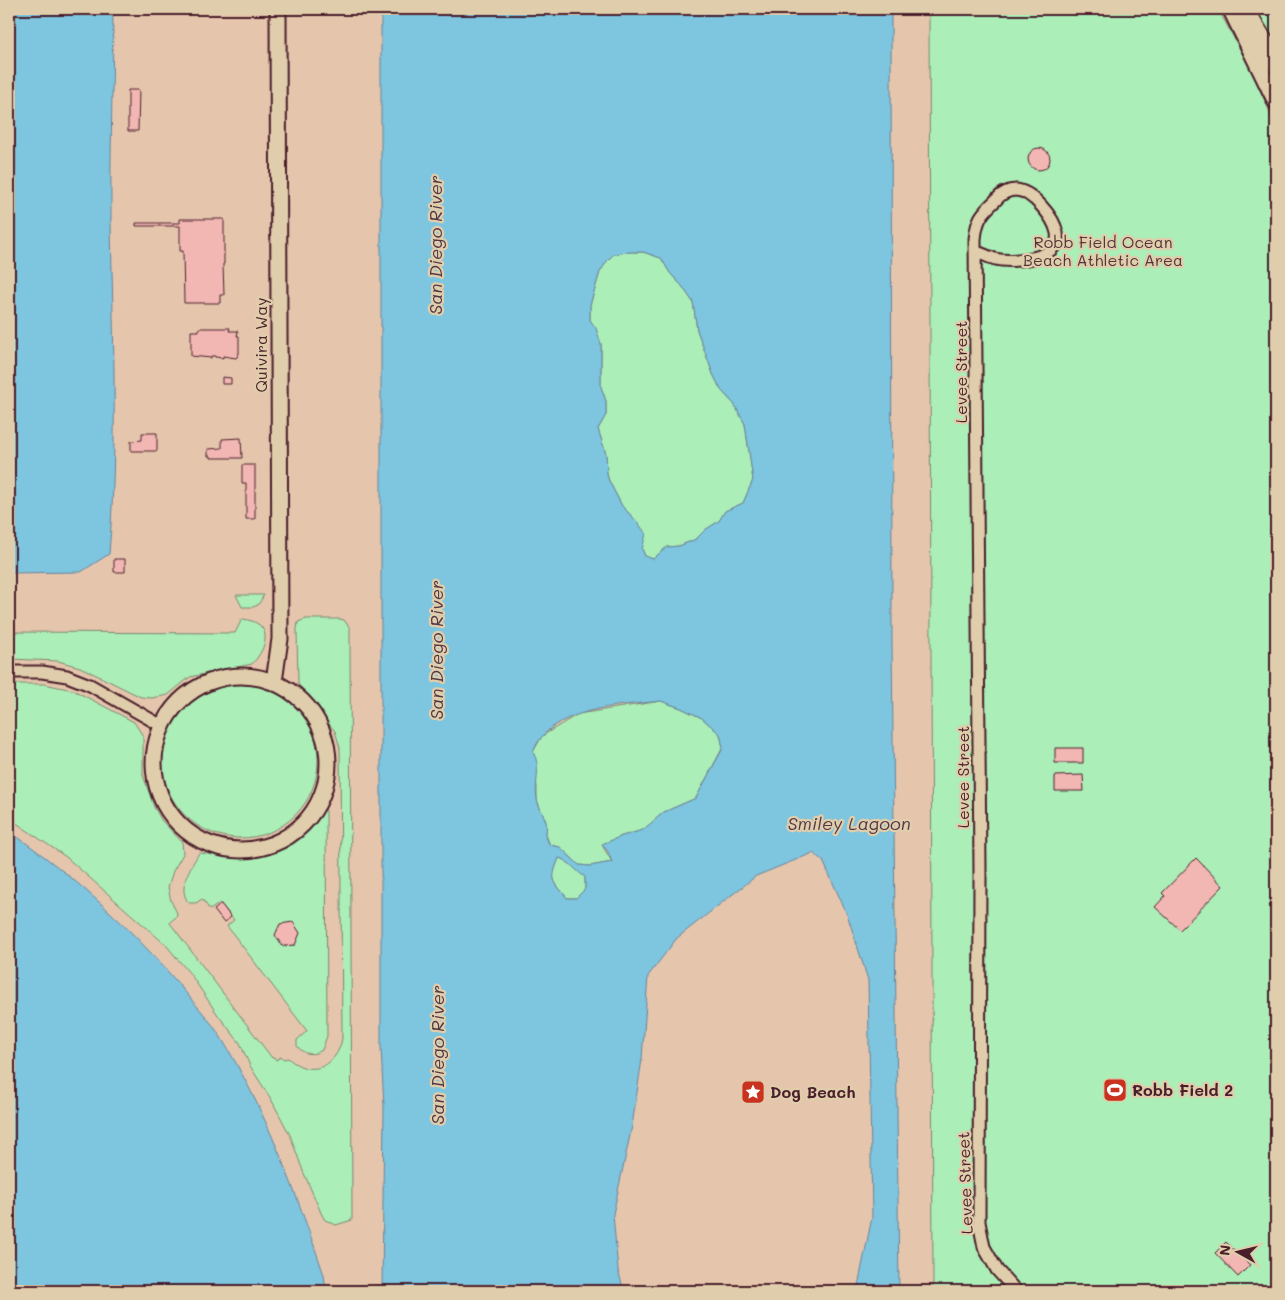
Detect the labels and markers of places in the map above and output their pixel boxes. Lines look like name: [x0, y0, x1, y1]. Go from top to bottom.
sports icon: Robb Field 2: [1102, 1077, 1128, 1103]
place icon: Dog Beach: [740, 1079, 766, 1105]
place label: Robb Field 2: [1132, 1079, 1233, 1100]
place label: Dog Beach: [770, 1081, 856, 1102]

